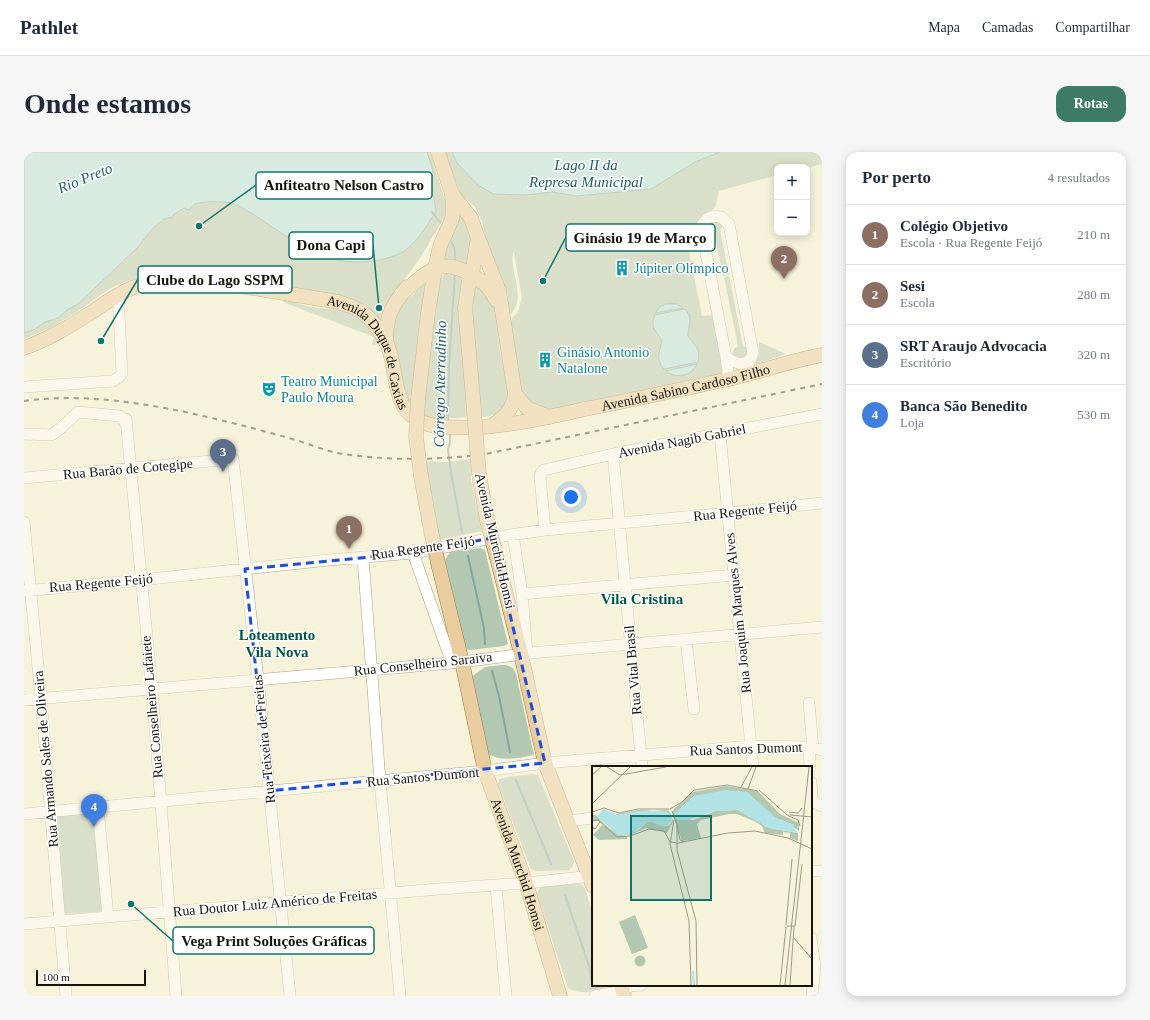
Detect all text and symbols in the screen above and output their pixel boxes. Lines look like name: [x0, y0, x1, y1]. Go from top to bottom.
text: Pathlet: [20, 17, 78, 38]
text: Mapa: [928, 20, 960, 35]
text: Camadas: [982, 20, 1033, 35]
text: Compartilhar: [1055, 20, 1130, 35]
button: Rotas: [1056, 86, 1126, 122]
text: Onde estamos: [24, 88, 191, 119]
water label: Lago II da Represa Municipal: [528, 157, 643, 190]
water label: Rio Preto: [54, 160, 115, 197]
map controls: [774, 164, 810, 236]
button: +: [774, 164, 810, 200]
text: Por perto: [862, 168, 931, 187]
text: 4 resultados: [1048, 170, 1110, 185]
callout: Anfiteatro Nelson Castro: [256, 172, 432, 199]
text: Anfiteatro Nelson Castro: [264, 177, 424, 193]
button: −: [774, 200, 810, 236]
text: Colégio Objetivo: [900, 218, 1008, 234]
callout: Ginásio 19 de Março: [566, 224, 715, 251]
text: 1: [872, 227, 878, 242]
text: 210 m: [1077, 227, 1110, 242]
text: Ginásio 19 de Março: [574, 230, 706, 246]
callout: Dona Capi: [289, 232, 373, 259]
text: Escola · Rua Regente Feijó: [900, 235, 1042, 250]
text: Dona Capi: [297, 237, 365, 253]
pin: 2: [771, 246, 797, 279]
building icon: Júpiter Olímpico: [613, 259, 631, 277]
place label: Júpiter Olímpico: [634, 261, 729, 276]
callout: Clube do Lago SSPM: [138, 266, 292, 293]
text: Clube do Lago SSPM: [146, 272, 284, 288]
text: Sesi: [900, 278, 925, 294]
text: 2: [872, 287, 878, 302]
text: 280 m: [1077, 287, 1110, 302]
street label: Avenida Duque de Caxias: [326, 293, 411, 412]
text: Escola: [900, 295, 935, 310]
water label: Córrego Aterradinho: [431, 320, 449, 448]
text: SRT Araujo Advocacia: [900, 338, 1047, 354]
place label: Ginásio Antonio Natalone: [557, 345, 649, 376]
text: 3: [872, 347, 878, 362]
text: 320 m: [1077, 347, 1110, 362]
building icon: Ginásio Antonio Natalone: [536, 351, 554, 369]
text: Escritório: [900, 355, 951, 370]
street label: Avenida Sabino Cardoso Filho: [600, 361, 771, 413]
place label: Teatro Municipal Paulo Moura: [281, 374, 378, 405]
theatre icon: Teatro Municipal Paulo Moura: [260, 380, 278, 398]
text: Banca São Benedito: [900, 398, 1028, 414]
text: 4: [872, 407, 878, 422]
text: 530 m: [1077, 407, 1110, 422]
text: Loja: [900, 415, 924, 430]
street label: Avenida Nagib Gabriel: [617, 421, 747, 461]
pin: 3: [210, 439, 236, 472]
street label: Rua Barão de Cotegipe: [62, 456, 194, 482]
street label: Avenida Murchid Homsi: [472, 472, 518, 610]
your location: [561, 487, 581, 507]
street label: Rua Regente Feijó: [692, 498, 798, 524]
pin: 1: [336, 516, 362, 549]
street label: Rua Joaquim Marques Alves: [722, 532, 754, 694]
street label: Rua Regente Feijó: [370, 533, 476, 563]
street label: Rua Regente Feijó: [48, 571, 154, 595]
district label: Vila Cristina: [601, 591, 684, 607]
street label: Rua Vital Brasil: [622, 624, 644, 715]
district label: Loteamento Vila Nova: [239, 627, 315, 660]
street label: Rua Conselheiro Lafaiete: [138, 635, 166, 779]
street label: Rua Conselheiro Saraiva: [353, 649, 494, 679]
street label: Rua Armando Sales de Oliveira: [31, 669, 61, 848]
street label: Rua Teixeira de Freitas: [250, 674, 278, 804]
street label: Rua Santos Dumont: [689, 740, 803, 758]
street label: Rua Santos Dumont: [366, 765, 480, 789]
inset map: [592, 766, 812, 986]
pin: 4: [81, 794, 107, 827]
street label: Avenida Murchid Homsi: [488, 796, 547, 932]
street label: Rua Doutor Luiz Américo de Freitas: [172, 887, 378, 919]
callout: Vega Print Soluções Gráficas: [173, 927, 374, 954]
text: Vega Print Soluções Gráficas: [181, 933, 367, 949]
scale bar: [36, 968, 146, 987]
text: 100 m: [42, 971, 70, 983]

